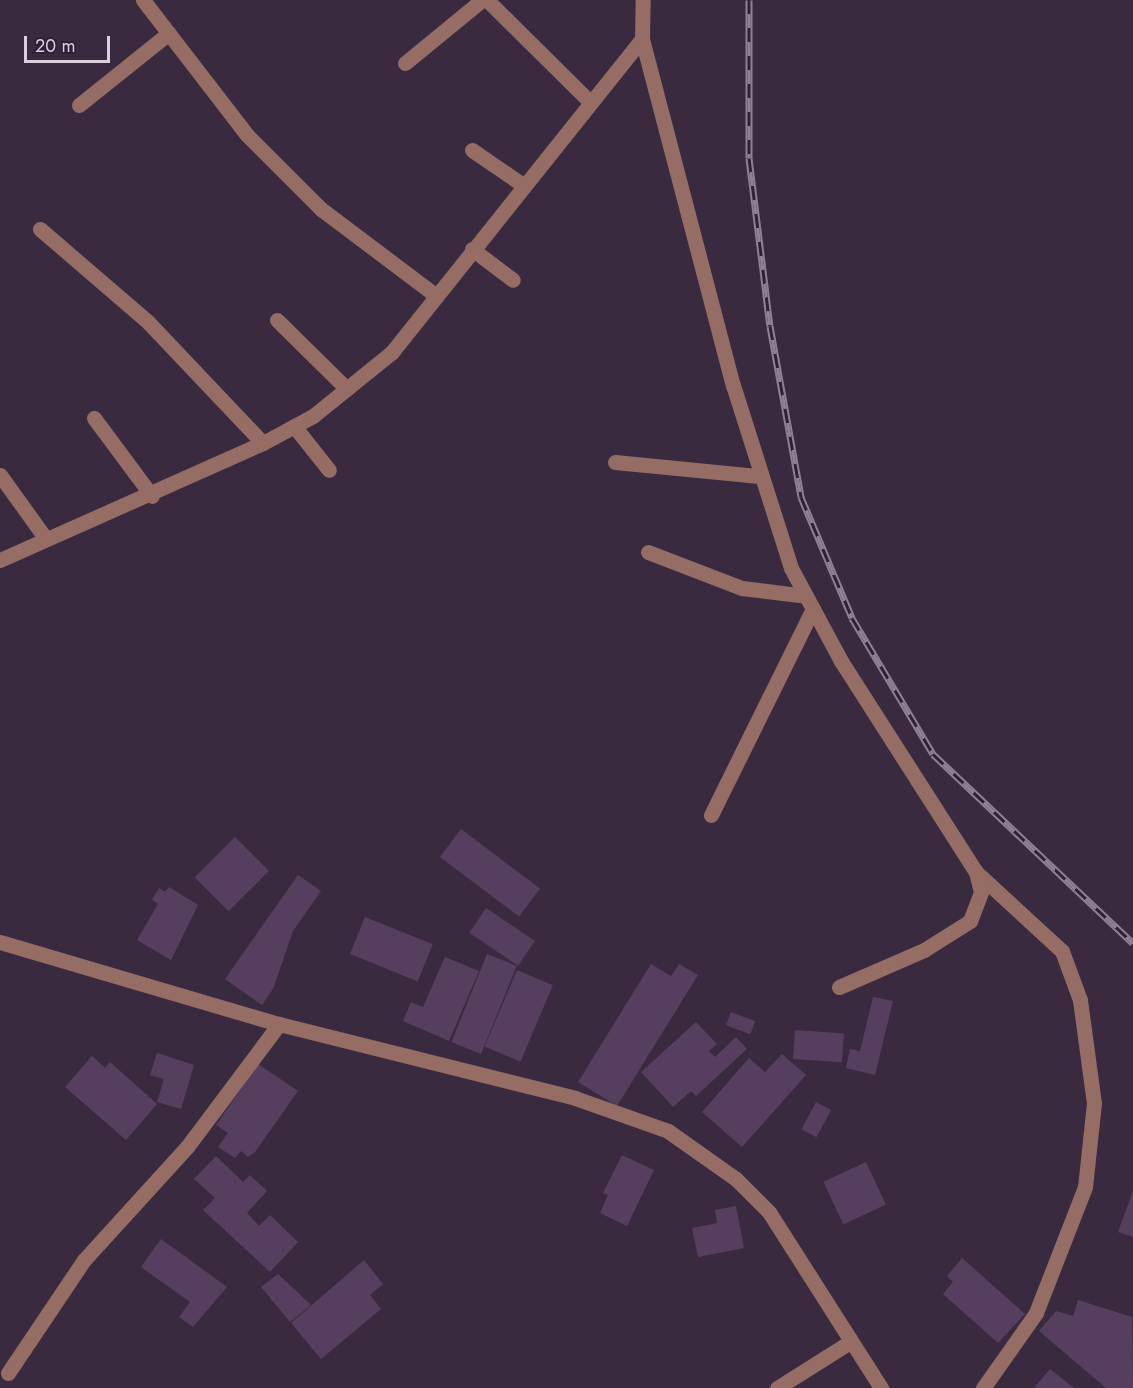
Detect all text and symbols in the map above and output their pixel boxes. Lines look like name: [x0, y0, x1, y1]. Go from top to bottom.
scale bar: [27, 24, 112, 62]
text: 20 m: [35, 33, 75, 59]

